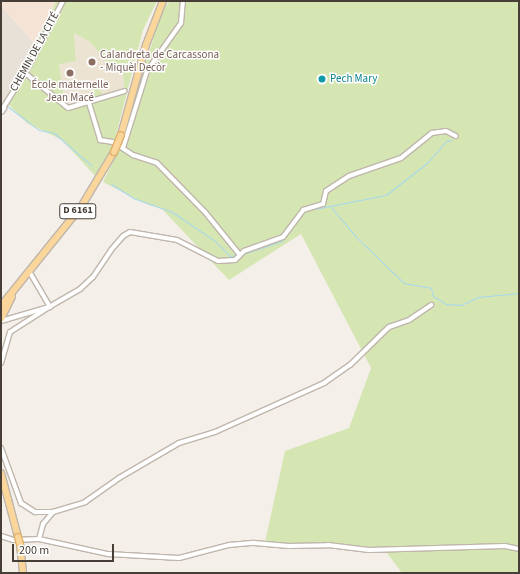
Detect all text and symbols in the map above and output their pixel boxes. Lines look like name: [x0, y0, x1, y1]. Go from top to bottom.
street label: CHEMIN DE LA CITÉ: [8, 10, 62, 94]
place label: Calandreta de Carcassona - Miquèl Decòr: [100, 49, 219, 75]
marker: Calandreta de Carcassona - Miquèl Decòr: [87, 57, 97, 67]
marker: École maternelle Jean Macé: [65, 68, 75, 78]
place label: Pech Mary: [330, 72, 377, 86]
marker: Pech Mary: [317, 74, 327, 84]
place label: École maternelle Jean Macé: [32, 79, 108, 105]
road number: D 6161: [59, 203, 97, 219]
scale bar: [14, 536, 116, 562]
text: 200 m: [19, 542, 49, 559]

